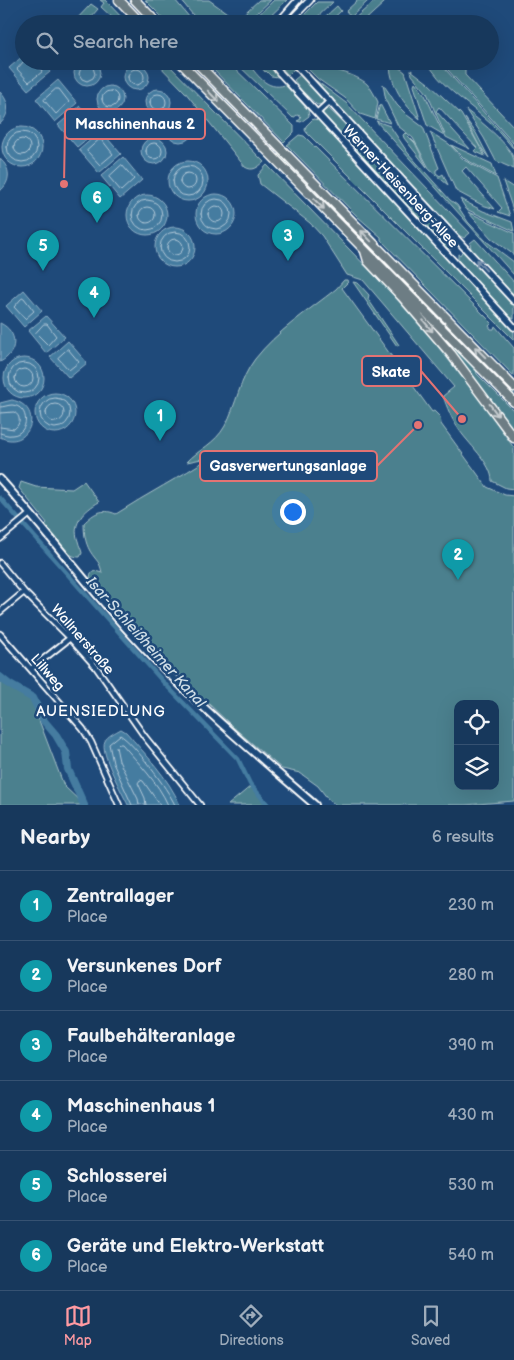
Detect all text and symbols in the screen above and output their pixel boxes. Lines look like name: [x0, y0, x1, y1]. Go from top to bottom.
search box: [15, 15, 499, 70]
icon: search: [33, 29, 61, 57]
text: Search here: [73, 31, 178, 54]
one-way arrow: [207, 90, 219, 102]
callout: Maschinenhaus 2: [65, 109, 205, 139]
text: Maschinenhaus 2: [75, 115, 195, 134]
street label: Werner-Heisenberg-Allee: [339, 121, 462, 251]
pin: 6: [81, 182, 113, 223]
one-way arrow: [313, 198, 326, 210]
pin: 3: [272, 220, 304, 261]
pin: 5: [27, 230, 59, 271]
one-way arrow: [360, 230, 372, 242]
one-way arrow: [475, 258, 487, 271]
pin: 4: [78, 277, 110, 318]
one-way arrow: [422, 320, 433, 333]
one-way arrow: [474, 346, 486, 358]
callout: Skate: [362, 356, 421, 386]
text: Skate: [372, 363, 411, 382]
pin: 1: [144, 400, 176, 441]
one-way arrow: [489, 403, 500, 416]
callout: Gasverwertungsanlage: [200, 451, 377, 481]
text: Gasverwertungsanlage: [209, 457, 367, 476]
your location: [280, 499, 306, 525]
pin: 2: [442, 539, 474, 580]
water label: Isar-Schleißheimer Kanal: [81, 572, 210, 712]
street label: Wallnerstraße: [48, 601, 118, 678]
street label: Lillweg: [27, 650, 68, 694]
map controls: [454, 700, 499, 790]
button: locate: [454, 700, 499, 745]
district label: AUENSIEDLUNG: [36, 702, 166, 721]
button: layers: [454, 745, 499, 790]
text: Nearby: [20, 825, 90, 850]
text: 6 results: [432, 828, 494, 847]
text: Zentrallager: [67, 885, 174, 908]
text: 1: [33, 896, 39, 915]
text: 230 m: [448, 896, 494, 915]
text: Place: [67, 908, 108, 927]
text: Versunkenes Dorf: [67, 955, 222, 978]
text: 2: [31, 966, 41, 985]
text: 280 m: [448, 966, 494, 985]
text: Place: [67, 978, 108, 997]
text: Faulbehälteranlage: [67, 1025, 235, 1048]
text: 3: [31, 1036, 41, 1055]
text: 390 m: [448, 1036, 494, 1055]
text: Place: [67, 1048, 108, 1067]
text: Maschinenhaus 1: [67, 1095, 216, 1118]
text: 4: [31, 1106, 41, 1125]
text: 430 m: [447, 1106, 494, 1125]
text: Place: [67, 1118, 108, 1137]
text: Schlosserei: [67, 1165, 167, 1188]
text: 5: [31, 1176, 41, 1195]
text: 530 m: [448, 1176, 494, 1195]
text: Place: [67, 1188, 108, 1207]
text: Geräte und Elektro-Werkstatt: [67, 1235, 324, 1258]
text: 6: [31, 1246, 41, 1265]
text: 540 m: [448, 1246, 494, 1265]
text: Place: [67, 1258, 108, 1277]
tab: Map: [64, 1302, 92, 1349]
tab: Directions: [219, 1302, 284, 1349]
tab: Saved: [411, 1302, 450, 1349]

